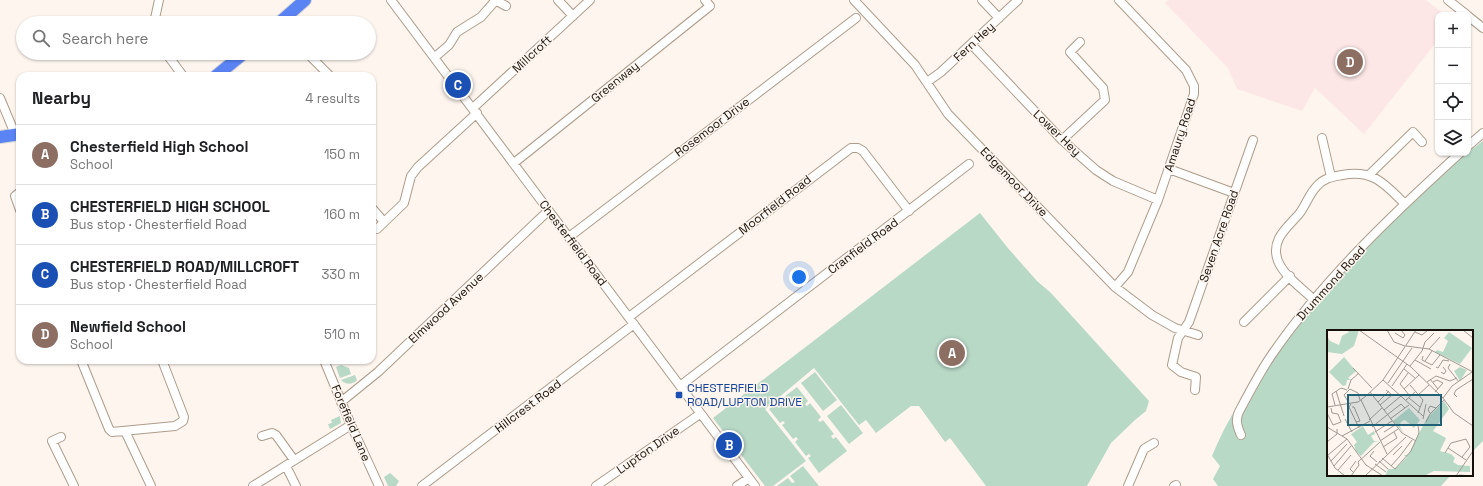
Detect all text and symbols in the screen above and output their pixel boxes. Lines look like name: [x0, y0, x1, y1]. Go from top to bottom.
map controls: [1435, 12, 1471, 156]
button: +: [1435, 12, 1471, 48]
search box: [16, 16, 376, 60]
street label: Fern Hey: [950, 19, 998, 65]
icon: search: [30, 27, 52, 49]
text: Search here: [62, 29, 148, 48]
street label: Millcroft: [509, 32, 555, 76]
pin: D: [1337, 47, 1363, 77]
button: −: [1435, 48, 1471, 84]
street label: Greenway: [588, 58, 642, 106]
pin: C: [445, 70, 471, 100]
button: locate: [1435, 84, 1471, 120]
text: Nearby: [32, 87, 91, 109]
text: 4 results: [305, 90, 360, 107]
street label: Rosemoor Drive: [671, 94, 753, 160]
street label: Amaury Road: [1161, 96, 1199, 174]
street label: Lower Hey: [1030, 106, 1084, 160]
button: layers: [1435, 120, 1471, 156]
text: Chesterfield High School: [70, 137, 249, 156]
street label: Edgemoor Drive: [977, 144, 1051, 220]
text: A: [41, 146, 49, 163]
text: 150 m: [324, 146, 360, 163]
text: School: [70, 156, 113, 173]
street label: Moorfield Road: [735, 172, 815, 238]
street label: Seven Acre Road: [1196, 188, 1242, 284]
text: CHESTERFIELD HIGH SCHOOL: [70, 197, 270, 216]
street label: Chesterfield Road: [535, 197, 611, 289]
text: B: [41, 206, 49, 223]
text: 160 m: [324, 206, 360, 223]
street label: Cranfield Road: [824, 214, 902, 278]
text: Bus stop · Chesterfield Road: [70, 216, 247, 233]
street label: Drummond Road: [1293, 242, 1369, 324]
text: CHESTERFIELD ROAD/MILLCROFT: [70, 257, 299, 276]
text: C: [41, 266, 49, 283]
text: 330 m: [321, 266, 360, 283]
your location: [789, 267, 809, 287]
street label: Elmwood Avenue: [405, 269, 487, 347]
text: Bus stop · Chesterfield Road: [70, 276, 247, 293]
text: Newfield School: [70, 317, 186, 336]
text: D: [41, 326, 49, 343]
text: 510 m: [324, 326, 360, 343]
inset map: [1327, 330, 1473, 476]
text: School: [70, 336, 113, 353]
pin: A: [939, 338, 965, 368]
street label: Hillcrest Road: [491, 376, 565, 436]
place label: CHESTERFIELD ROAD/LUPTON DRIVE: [687, 380, 802, 410]
street label: Forefield Lane: [328, 382, 374, 464]
marker: CHESTERFIELD ROAD/LUPTON DRIVE: [674, 390, 684, 400]
street label: Lupton Drive: [613, 422, 683, 478]
pin: B: [716, 430, 742, 460]

